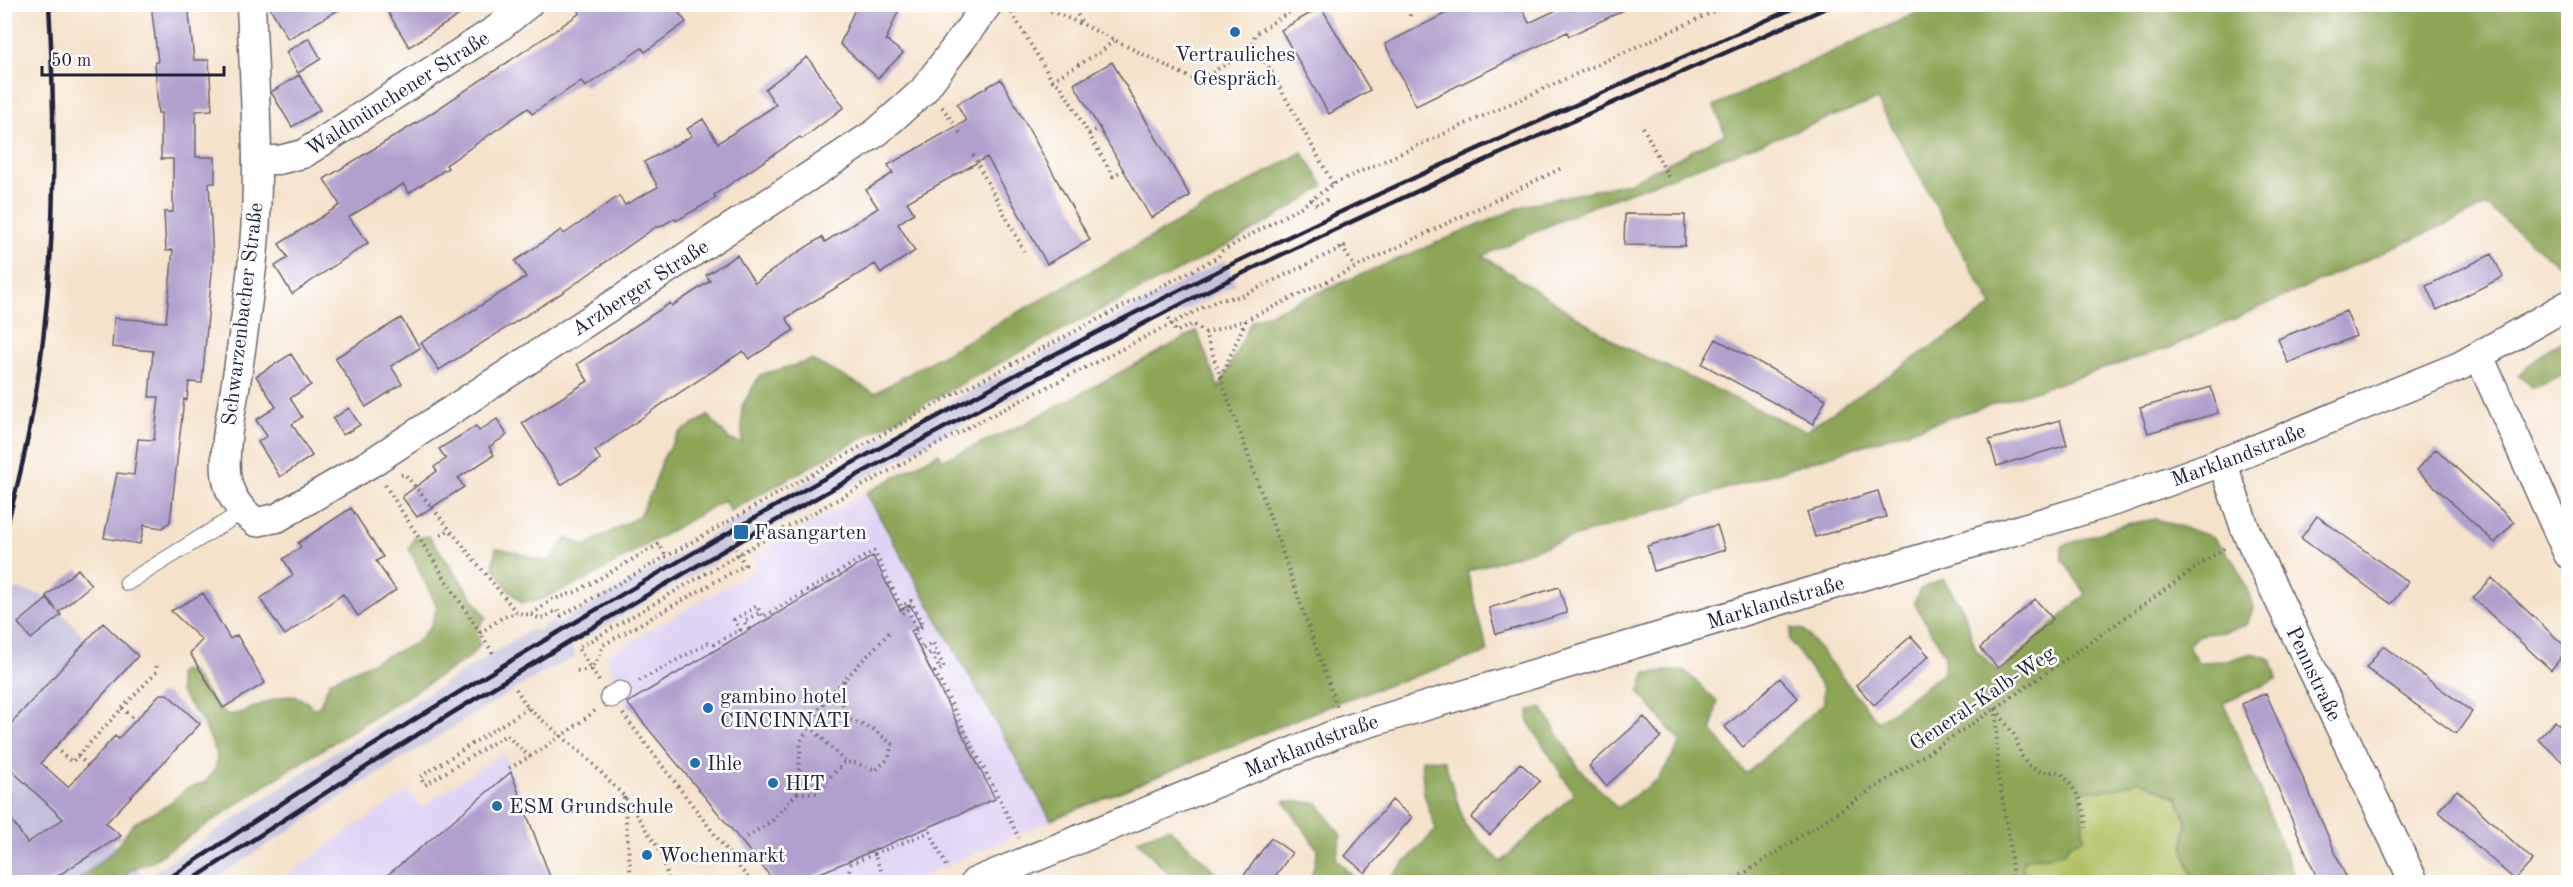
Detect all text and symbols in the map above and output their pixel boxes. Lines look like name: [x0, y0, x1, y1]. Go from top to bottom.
marker: Vertrauliches Gespräch: [1228, 25, 1242, 39]
street label: Waldmünchener Straße: [303, 28, 493, 161]
scale bar: [42, 39, 224, 77]
place label: Vertrauliches Gespräch: [1175, 45, 1295, 90]
text: 50 m: [51, 52, 91, 70]
street label: Schwarzenbacher Straße: [219, 202, 268, 427]
street label: Arzberger Straße: [569, 236, 713, 341]
street label: Marklandstraße: [2169, 421, 2309, 492]
marker: Fasangarten: [732, 523, 750, 541]
place label: Fasangarten: [754, 523, 867, 544]
street label: Marklandstraße: [1705, 573, 1847, 634]
street label: Pennstraße: [2281, 624, 2344, 725]
street label: General-Kalb-Weg: [1906, 643, 2060, 755]
place label: gambino hotel CINCINNATI: [720, 687, 850, 732]
marker: gambino hotel CINCINNATI: [701, 701, 715, 715]
street label: Marklandstraße: [1242, 712, 1381, 782]
place label: Ihle: [707, 754, 742, 775]
marker: Ihle: [688, 756, 702, 770]
place label: HIT: [785, 774, 825, 795]
marker: HIT: [766, 776, 780, 790]
place label: ESM Grundschule: [509, 797, 673, 818]
marker: ESM Grundschule: [490, 799, 504, 813]
place label: Wochenmarkt: [659, 846, 785, 867]
marker: Wochenmarkt: [640, 848, 654, 862]

